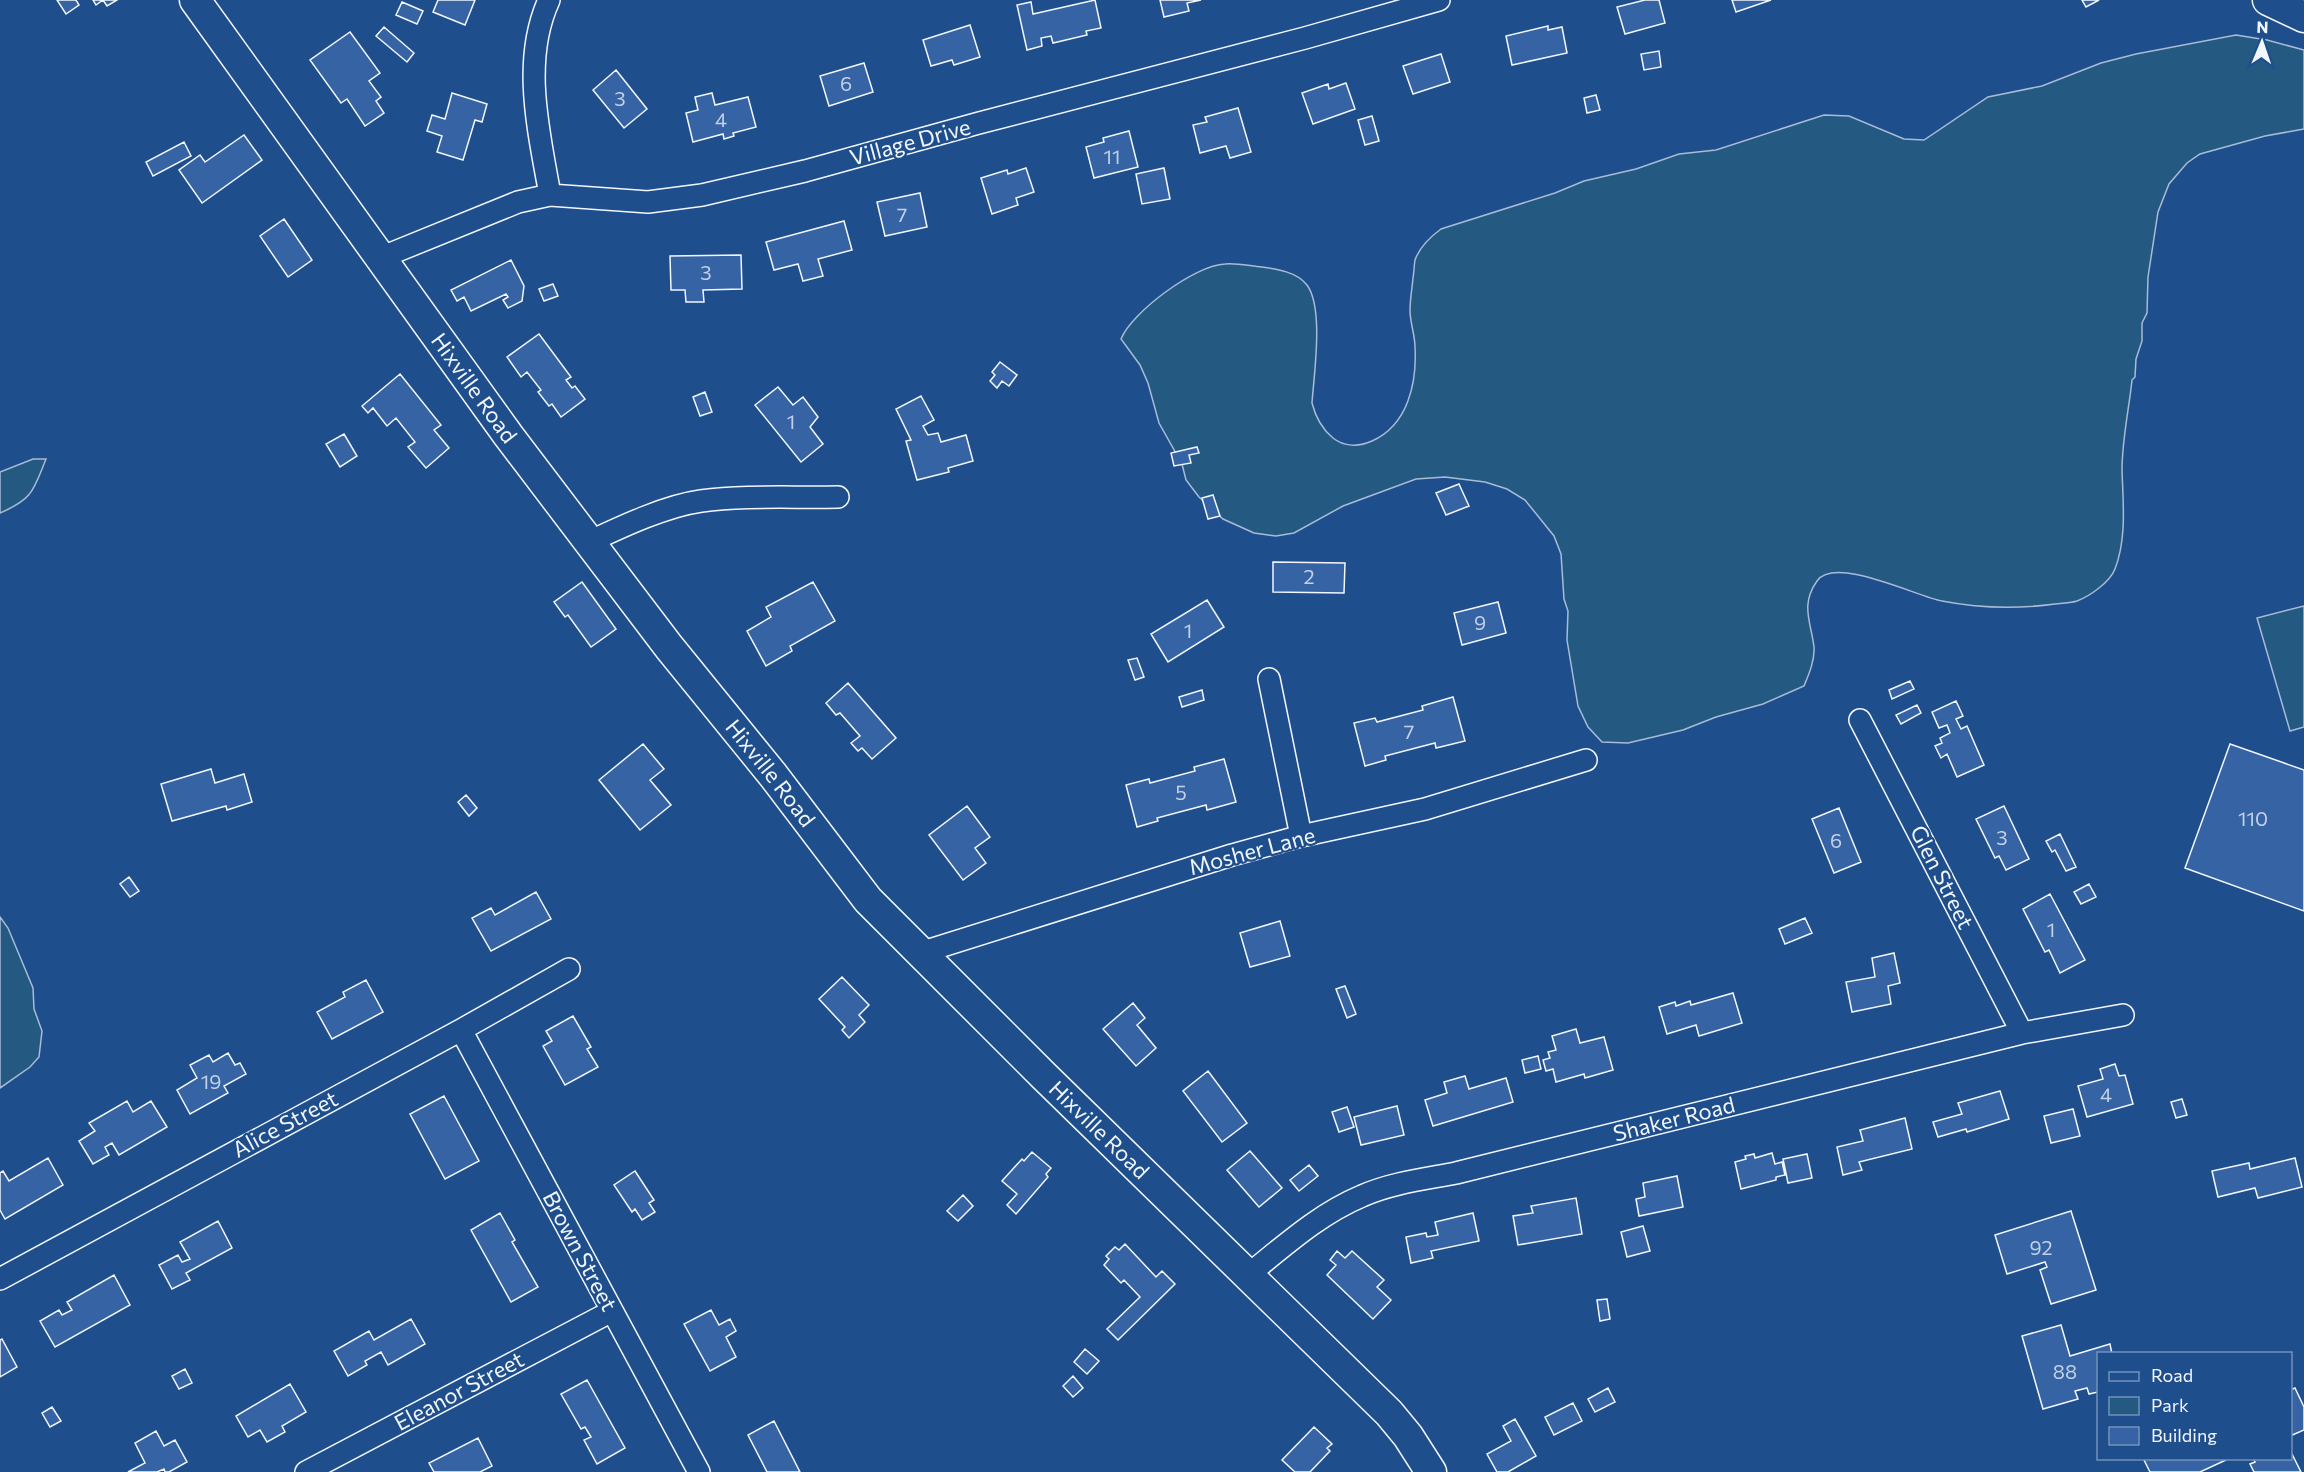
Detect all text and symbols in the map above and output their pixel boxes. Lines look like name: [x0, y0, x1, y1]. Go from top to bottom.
north arrow: [2232, 12, 2292, 72]
text: N: [2256, 17, 2269, 36]
house number: 6: [840, 71, 852, 95]
house number: 3: [614, 86, 626, 110]
house number: 4: [715, 107, 727, 131]
street label: Village Drive: [846, 112, 973, 171]
house number: 11: [1103, 144, 1121, 168]
house number: 7: [897, 202, 907, 226]
house number: 3: [700, 260, 712, 284]
street label: Hixville Road: [426, 327, 523, 448]
house number: 1: [787, 409, 795, 433]
house number: 2: [1303, 564, 1315, 588]
house number: 9: [1474, 610, 1486, 634]
house number: 1: [1184, 618, 1192, 642]
street label: Hixville Road: [720, 714, 821, 832]
house number: 7: [1404, 719, 1414, 743]
house number: 5: [1175, 780, 1187, 804]
house number: 110: [2238, 806, 2268, 830]
street label: Mosher Lane: [1186, 821, 1318, 880]
street label: Glen Street: [1905, 821, 1980, 933]
house number: 3: [1996, 825, 2008, 849]
house number: 6: [1830, 828, 1842, 852]
house number: 1: [2047, 917, 2055, 941]
house number: 19: [201, 1069, 221, 1093]
street label: Hixville Road: [1044, 1075, 1155, 1184]
house number: 4: [2100, 1082, 2112, 1106]
street label: Alice Street: [228, 1085, 342, 1163]
street label: Shaker Road: [1610, 1090, 1738, 1147]
street label: Brown Street: [538, 1186, 623, 1315]
house number: 92: [2029, 1235, 2053, 1259]
street label: Eleanor Street: [389, 1345, 528, 1436]
legend: [2097, 1352, 2292, 1460]
house number: 88: [2053, 1359, 2077, 1383]
text: Road: [2151, 1364, 2193, 1386]
text: Park: [2151, 1394, 2189, 1416]
text: Building: [2151, 1424, 2217, 1446]

